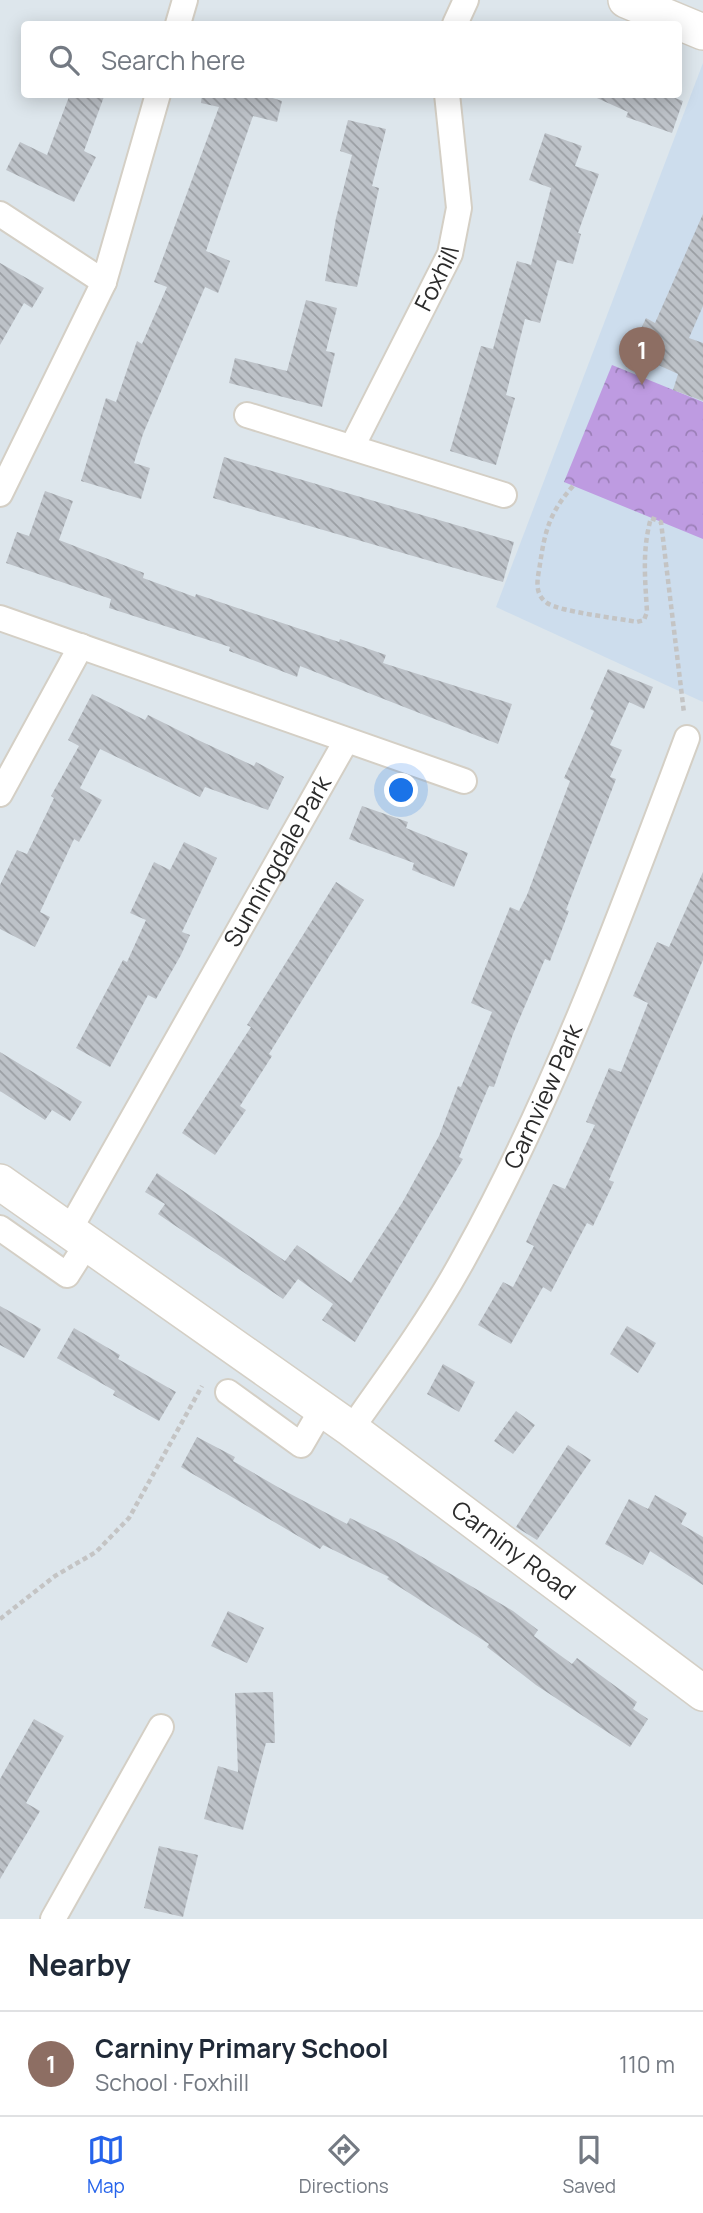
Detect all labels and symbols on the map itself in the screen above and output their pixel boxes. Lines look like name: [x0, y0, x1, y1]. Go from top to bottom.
street label: Foxhill: [406, 243, 466, 316]
pin: 1: [619, 327, 665, 385]
street label: Sunningdale Park: [215, 768, 338, 952]
your location: [384, 773, 418, 807]
street label: Carnview Park: [495, 1018, 590, 1174]
street label: Carniny Road: [445, 1492, 583, 1607]

